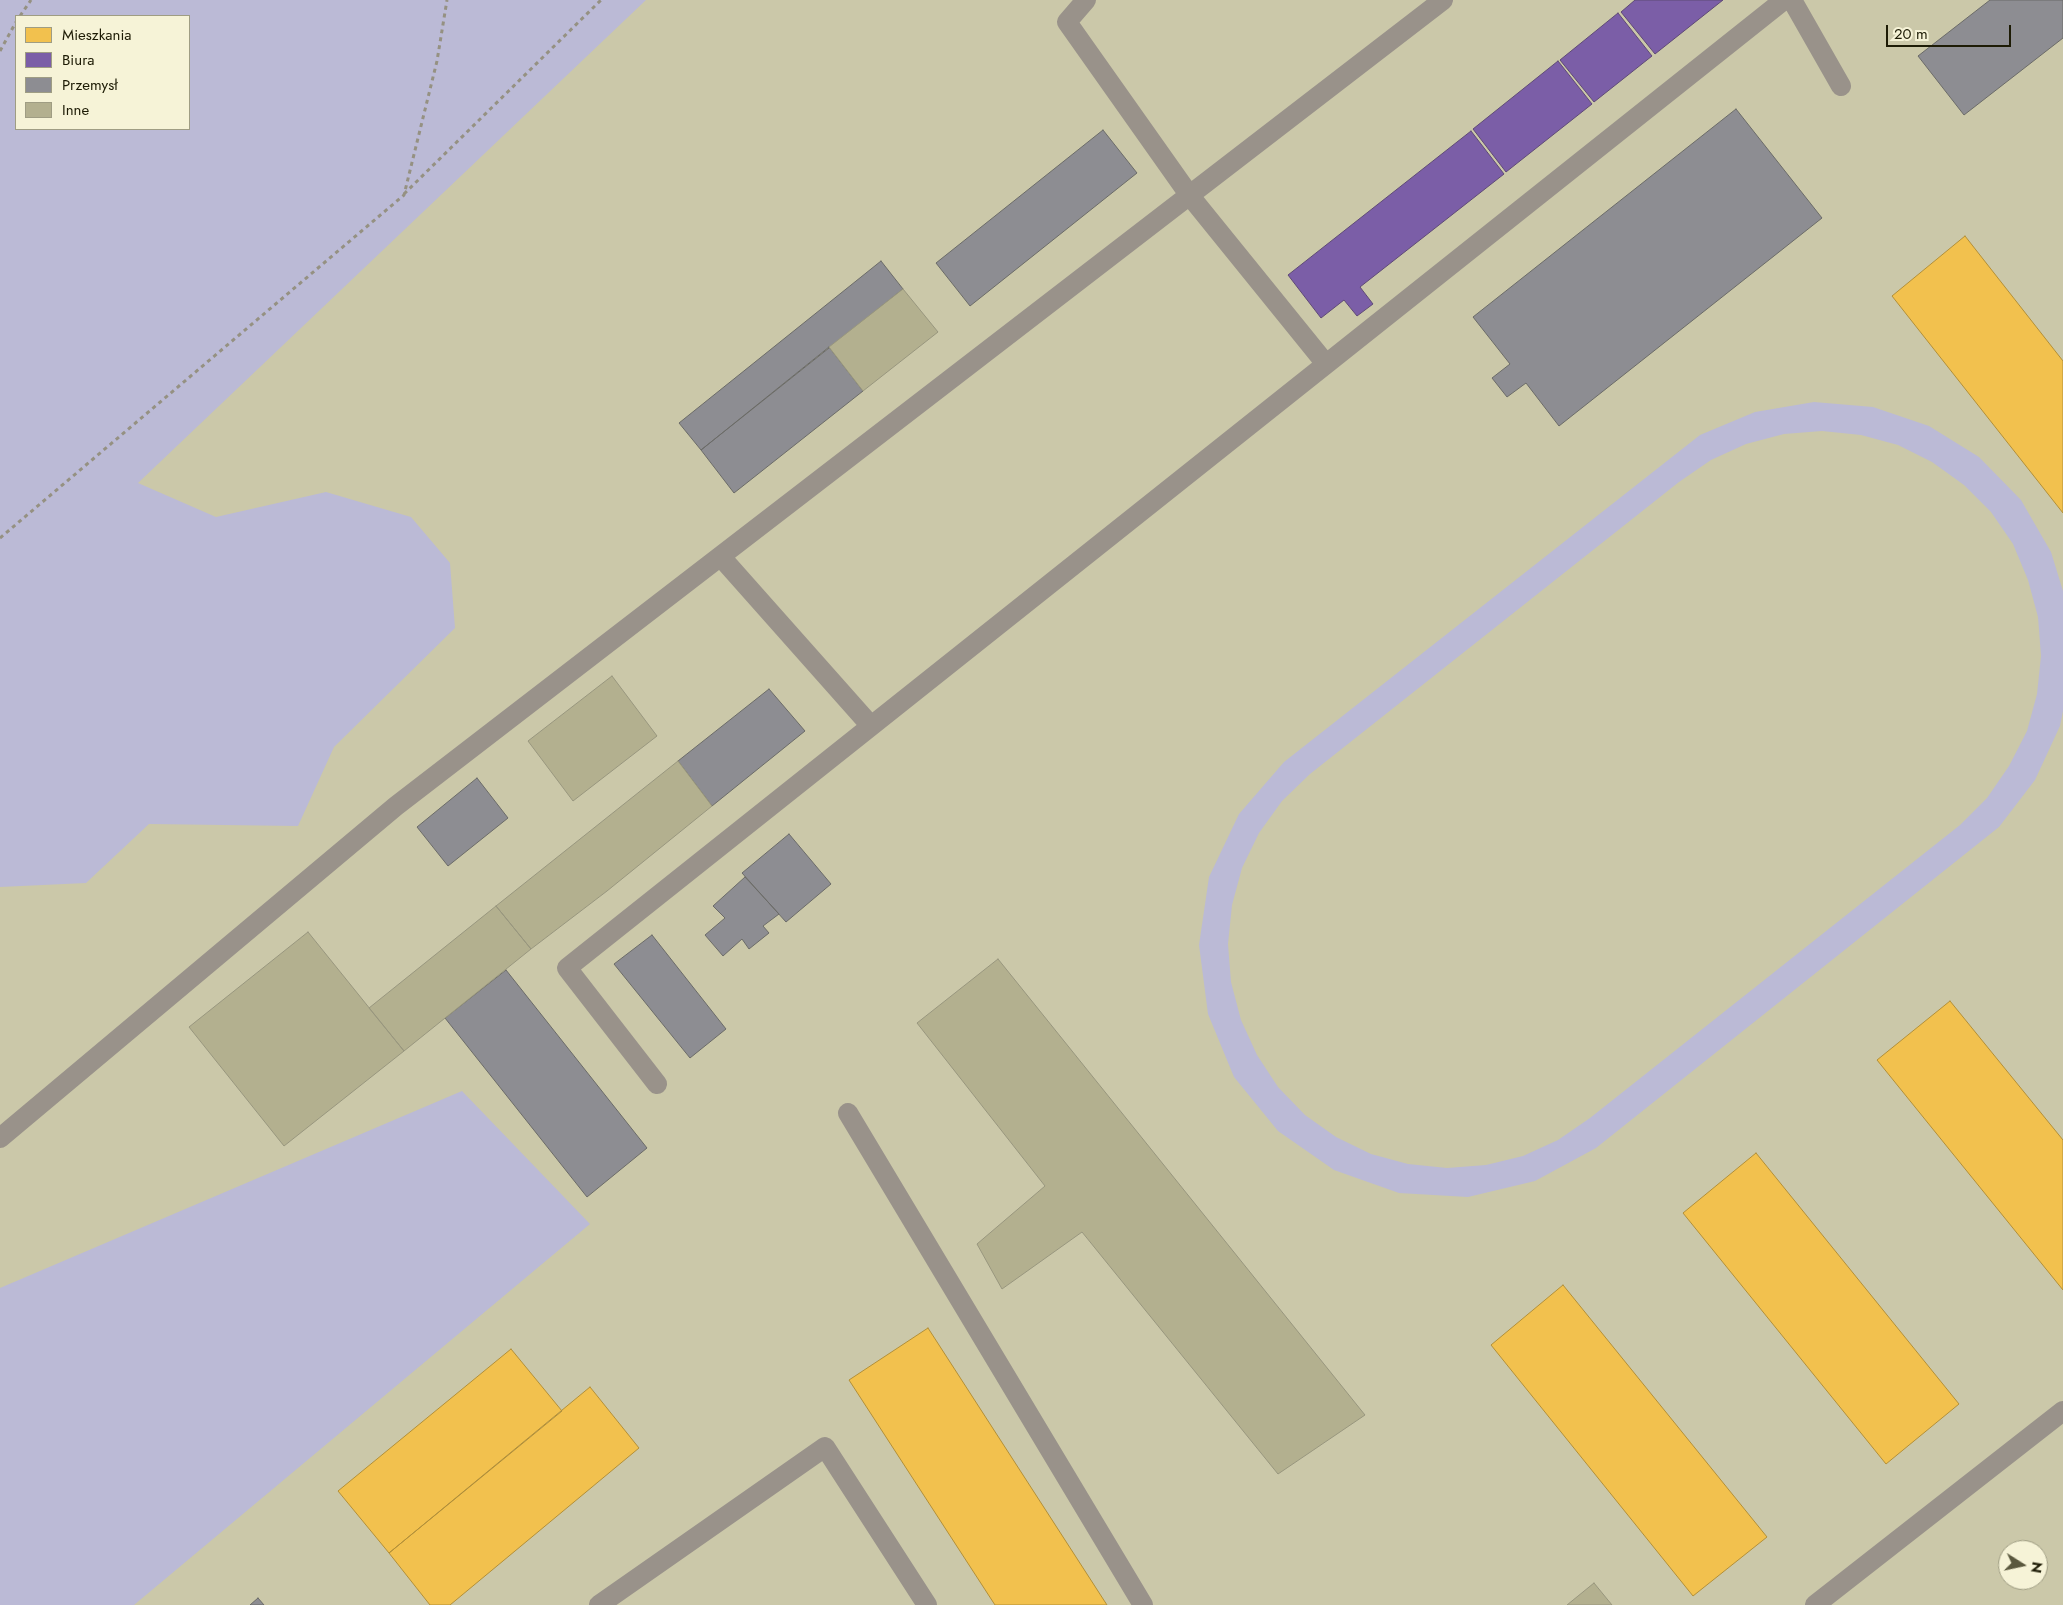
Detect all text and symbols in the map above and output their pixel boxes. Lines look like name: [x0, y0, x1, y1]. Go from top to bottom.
legend: [15, 15, 190, 130]
scale bar: [1888, 15, 2013, 47]
text: 20 m: [1894, 23, 1928, 45]
text: Mieszkania: [62, 24, 132, 46]
text: Biura: [62, 49, 95, 71]
text: Przemysł: [62, 74, 118, 96]
text: Inne: [62, 99, 89, 121]
north arrow: [1998, 1540, 2048, 1590]
text: N: [2026, 1560, 2048, 1575]

